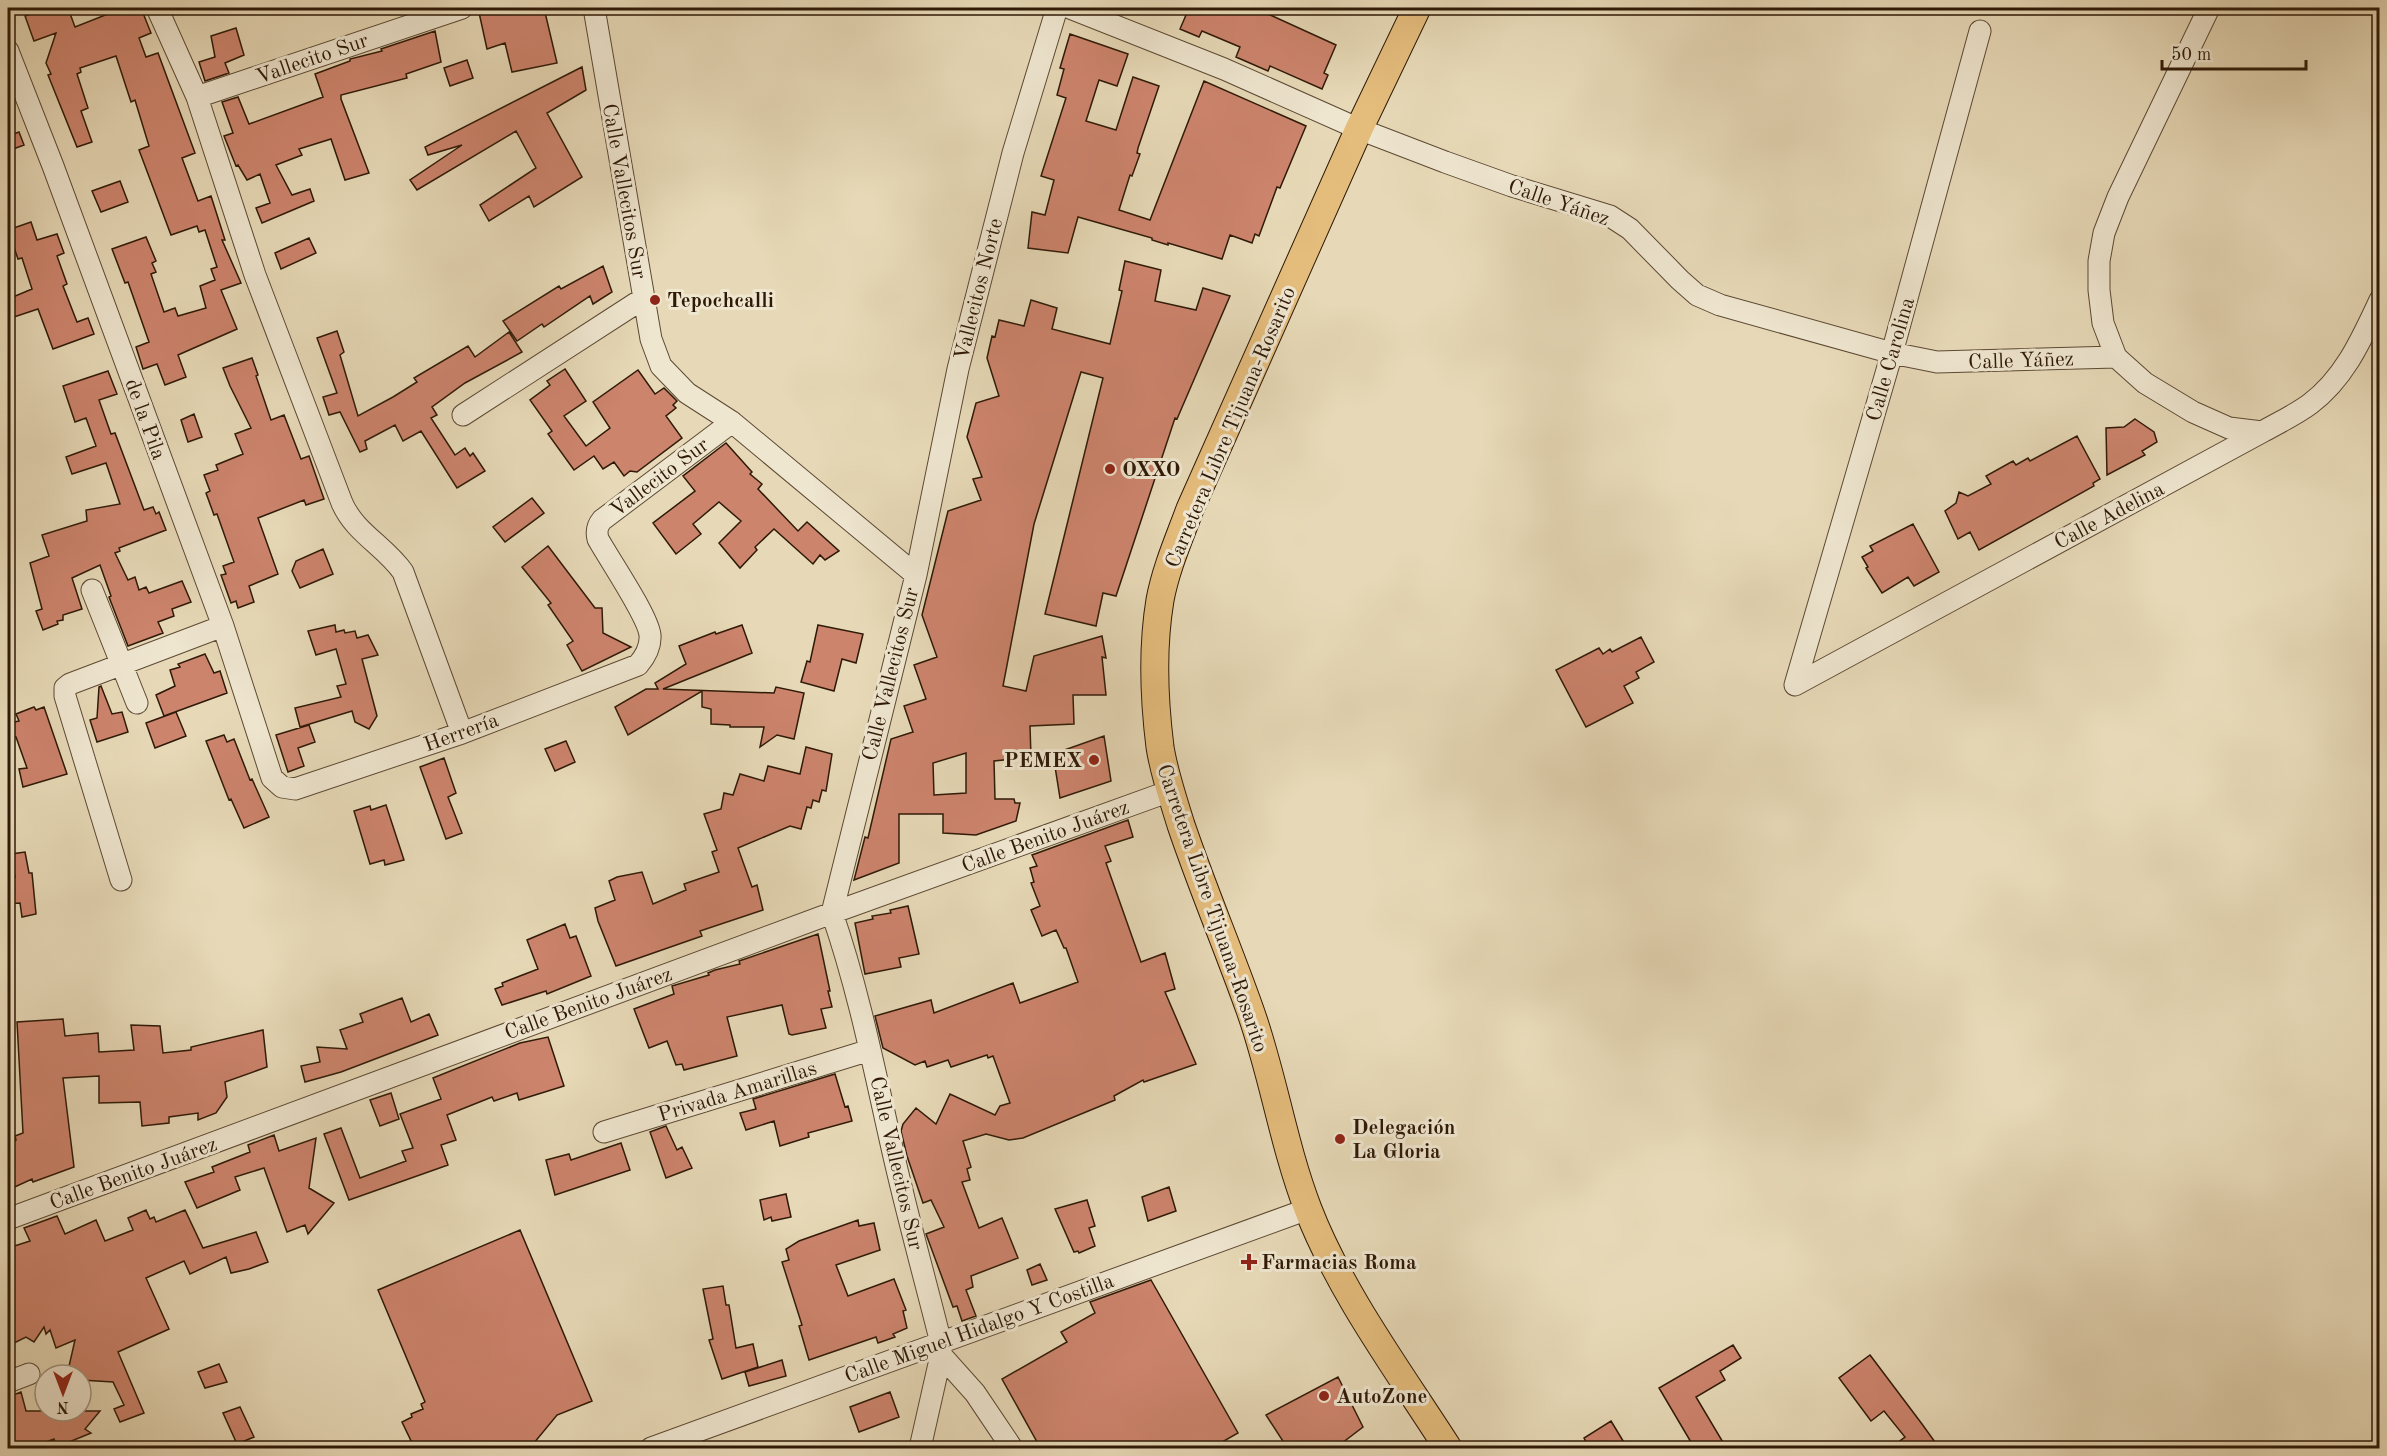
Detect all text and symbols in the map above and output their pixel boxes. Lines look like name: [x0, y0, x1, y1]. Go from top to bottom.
street label: Vallecito Sur: [254, 30, 372, 88]
scale bar: [2162, 33, 2306, 71]
text: 50 m: [2171, 46, 2211, 64]
street label: Calle Vallecitos Sur: [598, 102, 649, 281]
street label: Calle Yáñez: [1505, 176, 1612, 231]
street label: Vallecitos Norte: [952, 216, 1007, 363]
street label: Carretera Libre Tijuana-Rosarito: [1162, 284, 1300, 571]
place label: Tepochcalli: [667, 291, 774, 312]
marker: Tepochcalli: [648, 293, 662, 307]
street label: Calle Carolina: [1864, 295, 1919, 424]
street label: Calle Yáñez: [1968, 349, 2074, 374]
street label: de la Pila: [120, 376, 169, 463]
street label: Vallecito Sur: [607, 434, 713, 522]
place label: OXXO: [1122, 460, 1180, 481]
marker: OXXO: [1103, 462, 1117, 476]
street label: Calle Adelina: [2051, 479, 2168, 554]
street label: Calle Vallecitos Sur: [860, 585, 923, 763]
street label: Herrería: [421, 710, 502, 757]
place label: PEMEX: [1004, 751, 1082, 772]
marker: PEMEX: [1087, 753, 1101, 767]
street label: Carretera Libre Tijuana-Rosarito: [1152, 762, 1271, 1055]
street label: Calle Benito Juárez: [959, 797, 1132, 877]
street label: Calle Benito Juárez: [502, 964, 675, 1044]
street label: Privada Amarillas: [656, 1058, 819, 1127]
street label: Calle Vallecitos Sur: [865, 1074, 926, 1253]
place label: Delegación La Gloria: [1352, 1118, 1455, 1163]
marker: Delegación La Gloria: [1333, 1132, 1347, 1146]
street label: Calle Benito Juárez: [47, 1134, 220, 1214]
place label: Farmacias Roma: [1261, 1253, 1417, 1274]
marker: Farmacias Roma: [1242, 1255, 1256, 1269]
street label: Calle Miguel Hidalgo Y Costilla: [842, 1271, 1117, 1388]
north arrow: [33, 1363, 93, 1423]
place label: AutoZone: [1336, 1387, 1427, 1408]
marker: AutoZone: [1317, 1389, 1331, 1403]
text: N: [56, 1398, 69, 1414]

